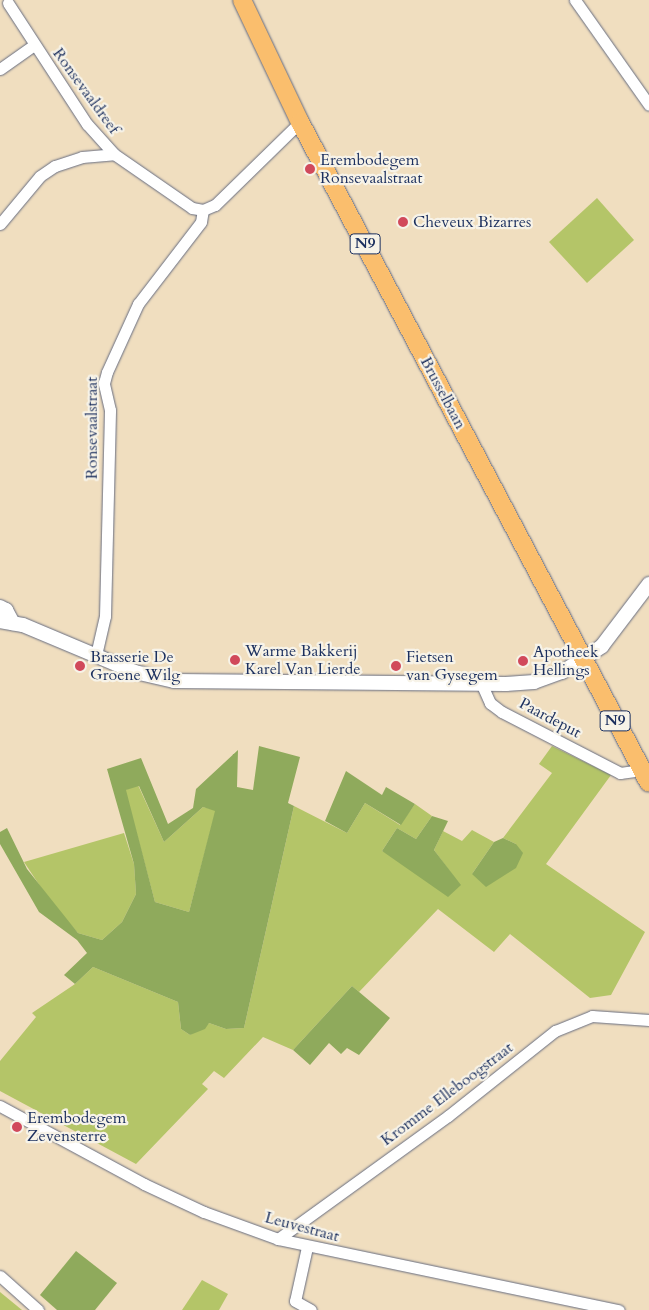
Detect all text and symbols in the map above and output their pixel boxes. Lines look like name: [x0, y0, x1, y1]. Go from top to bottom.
street label: Ronsevaaldreef: [48, 44, 124, 138]
place label: Erembodegem Ronsevaalstraat: [320, 150, 423, 188]
marker: Erembodegem Ronsevaalstraat: [304, 163, 316, 175]
place label: Cheveux Bizarres: [413, 212, 531, 232]
marker: Cheveux Bizarres: [397, 216, 409, 228]
road number: N9: [349, 232, 381, 256]
street label: Brusselbaan: [416, 354, 470, 432]
street label: Ronsevaalstraat: [82, 377, 102, 479]
place label: Warme Bakkerij Karel Van Lierde: [245, 641, 360, 679]
place label: Apotheek Hellings: [533, 642, 598, 680]
place label: Brasserie De Groene Wilg: [90, 647, 180, 685]
place label: Fietsen van Gysegem: [406, 647, 498, 685]
marker: Warme Bakkerij Karel Van Lierde: [229, 654, 241, 666]
marker: Apotheek Hellings: [517, 655, 529, 667]
marker: Brasserie De Groene Wilg: [74, 660, 86, 672]
marker: Fietsen van Gysegem: [390, 660, 402, 672]
street label: Paardeput: [516, 694, 584, 742]
road number: N9: [599, 708, 631, 734]
street label: Kromme Elleboogstraat: [377, 1038, 517, 1150]
place label: Erembodegem Zevensterre: [27, 1108, 126, 1146]
marker: Erembodegem Zevensterre: [11, 1121, 23, 1133]
street label: Leuvestraat: [263, 1208, 341, 1246]

